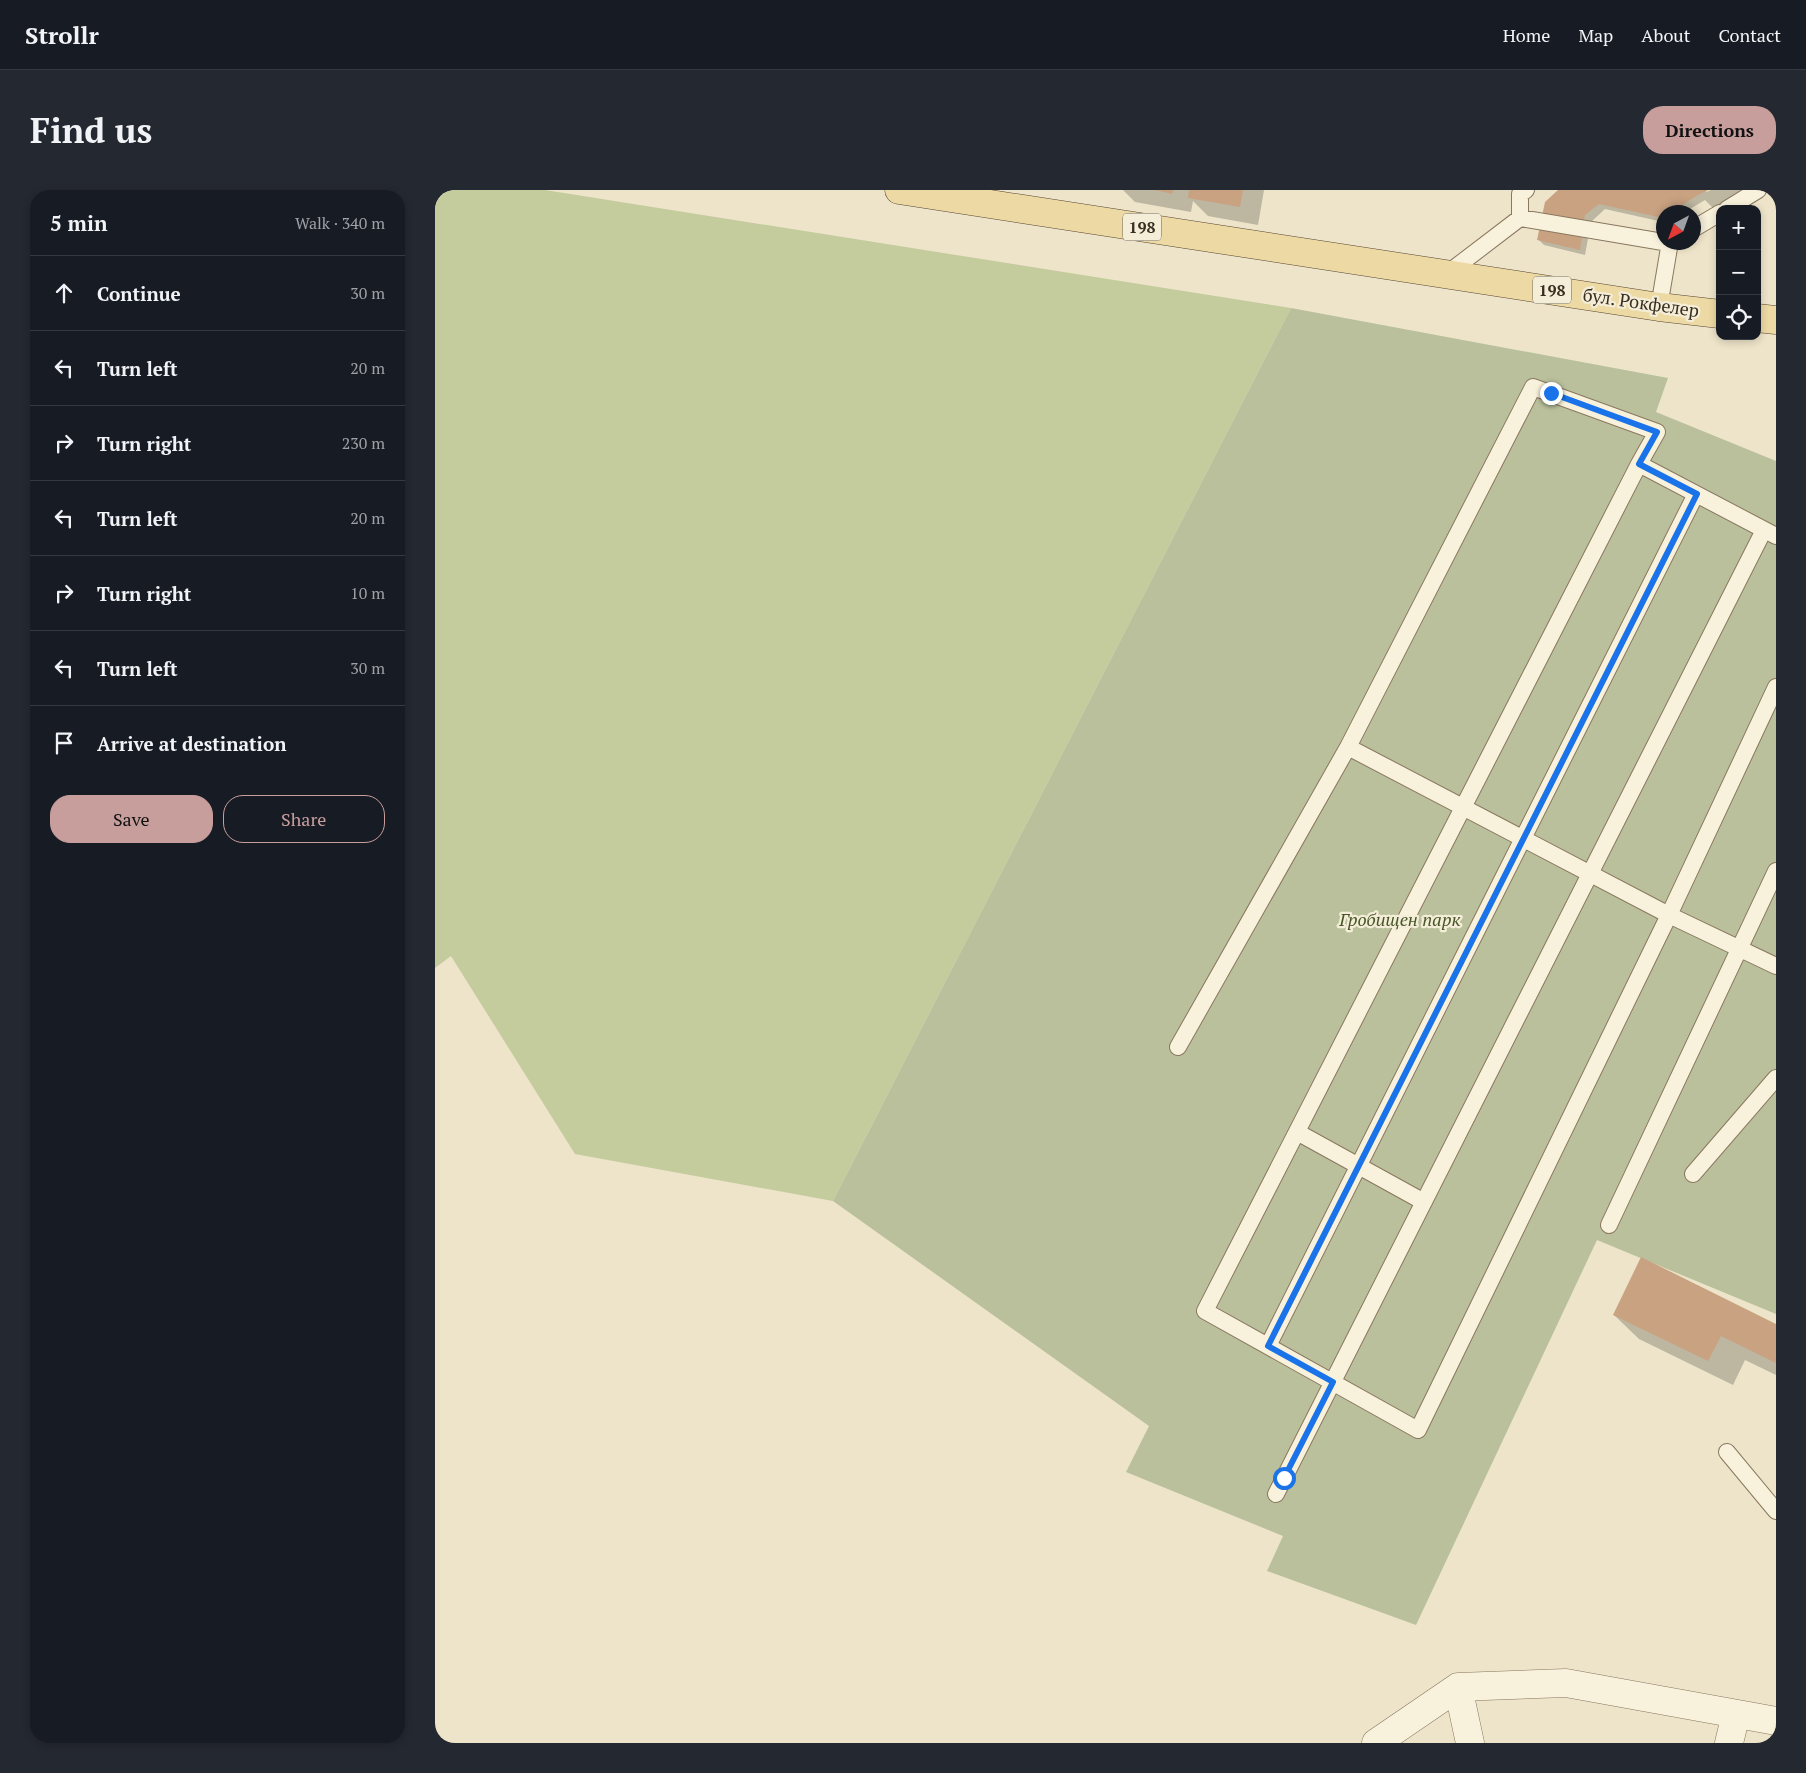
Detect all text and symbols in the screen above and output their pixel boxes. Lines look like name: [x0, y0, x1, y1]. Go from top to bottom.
text: Strollr: [25, 19, 99, 51]
text: Home: [1503, 23, 1550, 47]
text: Map: [1578, 23, 1613, 47]
text: About: [1641, 23, 1690, 47]
text: Contact: [1718, 23, 1781, 47]
button: Directions: [1643, 106, 1776, 154]
text: Find us: [30, 107, 152, 153]
north arrow: [1656, 205, 1701, 250]
map controls: [1716, 205, 1761, 340]
button: +: [1716, 205, 1761, 250]
text: 5 min: [50, 209, 107, 237]
text: Walk · 340 m: [295, 212, 385, 234]
road number: 198: [1123, 214, 1161, 241]
button: −: [1716, 250, 1761, 295]
road number: 198: [1533, 276, 1571, 304]
icon: ahead: [50, 279, 78, 307]
text: Continue: [97, 281, 181, 306]
text: 30 m: [350, 282, 385, 304]
street label: бул. Рокфелер: [1581, 282, 1701, 322]
button: locate: [1716, 295, 1761, 340]
icon: left: [50, 354, 78, 382]
text: Turn left: [97, 356, 178, 381]
text: 20 m: [350, 357, 385, 379]
route end: [1540, 382, 1563, 405]
icon: right: [50, 429, 78, 457]
text: Turn right: [97, 431, 191, 456]
text: 230 m: [342, 432, 385, 454]
icon: left: [50, 504, 78, 532]
text: Turn left: [97, 506, 178, 531]
text: 20 m: [350, 507, 385, 529]
icon: right: [50, 579, 78, 607]
text: Turn right: [97, 581, 191, 606]
text: 10 m: [350, 582, 385, 604]
icon: left: [50, 654, 78, 682]
text: Turn left: [97, 656, 178, 681]
text: 30 m: [350, 657, 385, 679]
icon: arrive: [50, 729, 78, 757]
text: Arrive at destination: [97, 731, 286, 756]
button: Save: [50, 795, 213, 843]
button: Share: [223, 795, 385, 843]
park label: Гробищен парк: [1338, 907, 1461, 931]
route start: [1273, 1467, 1296, 1490]

